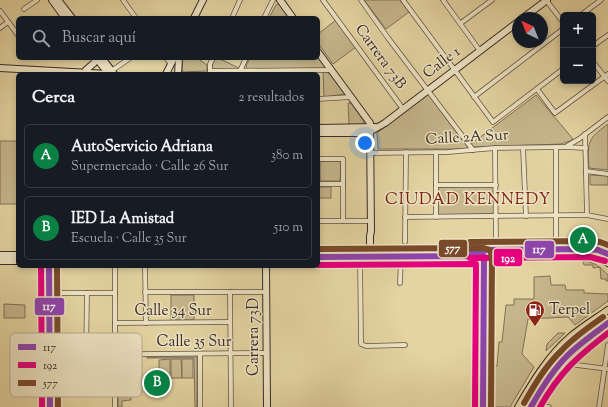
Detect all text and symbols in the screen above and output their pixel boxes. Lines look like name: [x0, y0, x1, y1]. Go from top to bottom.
north arrow: [512, 12, 548, 48]
map controls: [560, 12, 596, 84]
button: +: [560, 12, 596, 48]
search box: [16, 16, 320, 60]
street label: Carrera 73B: [349, 20, 411, 94]
icon: search: [30, 27, 52, 49]
text: Buscar aquí: [62, 28, 136, 49]
street label: Calle 1: [419, 42, 465, 84]
button: −: [560, 48, 596, 84]
text: Cerca: [32, 86, 75, 110]
text: 2 resultados: [238, 89, 304, 107]
street label: Calle 2A Sur: [425, 125, 509, 151]
your location: [355, 133, 375, 153]
text: AutoServicio Adriana: [71, 137, 213, 158]
text: A: [41, 147, 51, 165]
text: 380 m: [271, 147, 303, 165]
text: Supermercado · Calle 26 Sur: [71, 158, 228, 176]
district label: CIUDAD KENNEDY: [385, 189, 551, 212]
text: IED La Amistad: [71, 209, 174, 230]
text: B: [42, 219, 50, 237]
text: 510 m: [274, 219, 303, 237]
pin: A: [570, 225, 596, 255]
text: Escuela · Calle 35 Sur: [71, 230, 187, 248]
line badge: 577: [438, 239, 468, 258]
line badge: 117: [524, 240, 555, 259]
text: 577: [445, 241, 461, 257]
text: 117: [532, 242, 546, 258]
line badge: 192: [493, 248, 523, 267]
text: 192: [500, 251, 516, 267]
line badge: 117: [34, 297, 65, 316]
street label: Carrera 73D: [244, 298, 265, 376]
text: 117: [42, 299, 56, 315]
fuel station icon: Terpel: [524, 299, 546, 327]
place label: Terpel: [549, 300, 590, 321]
street label: Calle 34 Sur: [134, 301, 212, 322]
street label: Calle 35 Sur: [157, 332, 232, 353]
legend: [10, 333, 142, 397]
text: 117: [43, 340, 56, 356]
text: 192: [43, 358, 57, 374]
pin: B: [144, 368, 170, 398]
text: 577: [42, 376, 58, 392]

